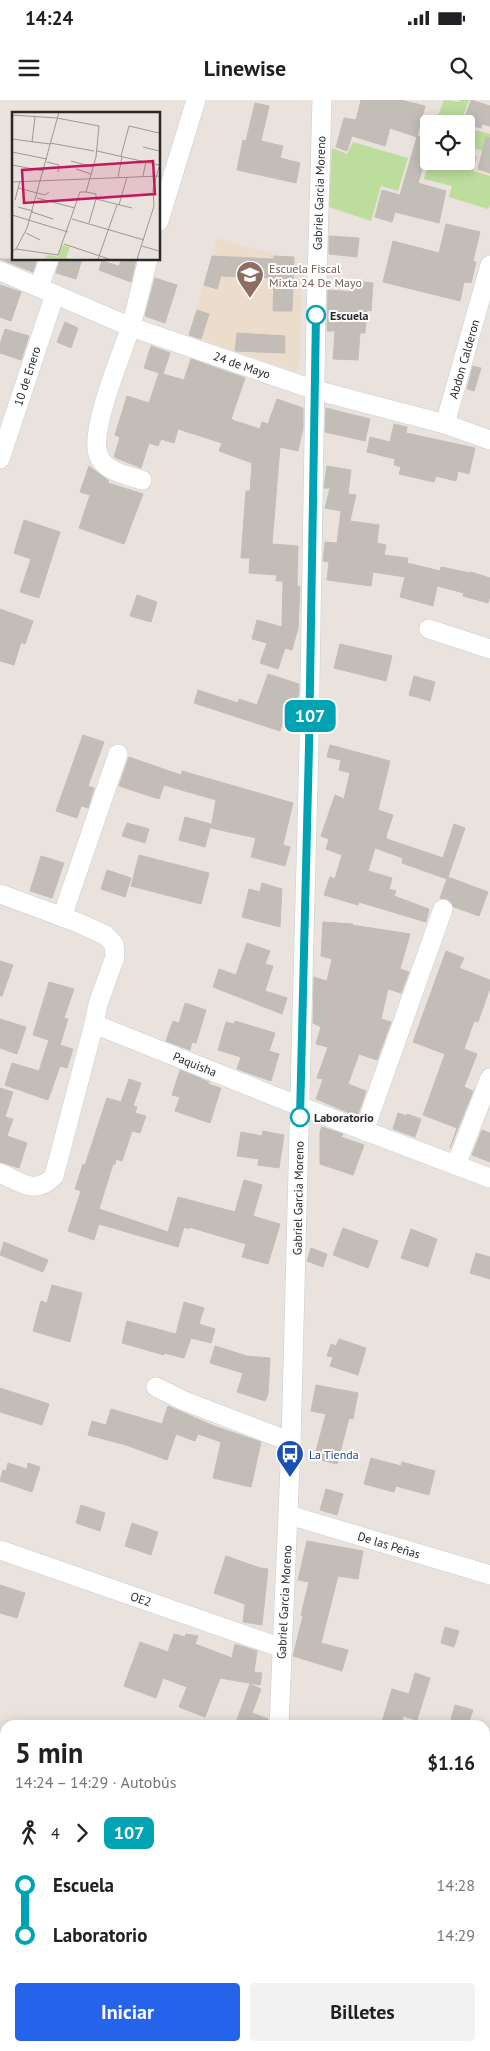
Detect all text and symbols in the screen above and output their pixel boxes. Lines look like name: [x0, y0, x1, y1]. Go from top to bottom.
text: 14:24: [25, 6, 73, 30]
icon: menu: [15, 54, 43, 82]
text: Linewise: [204, 54, 286, 82]
icon: search: [447, 54, 475, 82]
inset map: [12, 112, 160, 260]
map controls: [420, 115, 475, 170]
button: locate: [420, 115, 475, 170]
street label: Gabriel Garcia Moreno: [310, 136, 328, 250]
school or university icon: Escuela Fiscal Mixta 24 De Mayo: [235, 260, 265, 299]
place label: Escuela Fiscal Mixta 24 De Mayo: [269, 261, 362, 290]
marker: Escuela: [306, 305, 326, 325]
place label: Escuela: [330, 308, 369, 323]
street label: Abdon Calderon: [446, 318, 482, 400]
street label: 10 de Enero: [10, 344, 44, 408]
street label: 24 de Mayo: [211, 348, 273, 382]
line badge: 107: [281, 700, 339, 732]
text: 107: [295, 704, 325, 727]
street label: Paquisha: [171, 1048, 219, 1080]
marker: Laboratorio: [290, 1107, 310, 1127]
place label: Laboratorio: [314, 1110, 374, 1125]
street label: Gabriel Garcia Moreno: [290, 1141, 306, 1255]
bus stop icon: La Tienda: [275, 1439, 305, 1478]
place label: La Tienda: [309, 1447, 359, 1462]
street label: De las Peñas: [356, 1528, 422, 1562]
street label: Gabriel Garcia Moreno: [274, 1545, 294, 1659]
street label: OE2: [129, 1588, 153, 1610]
text: 5 min: [15, 1734, 83, 1771]
text: $1.16: [427, 1751, 475, 1775]
text: 14:24 – 14:29 · Autobús: [15, 1772, 176, 1792]
icon: walk: [15, 1819, 43, 1847]
icon: forward: [68, 1819, 96, 1847]
text: 107: [114, 1821, 144, 1844]
text: 4: [51, 1823, 60, 1843]
text: Escuela: [53, 1873, 114, 1897]
text: 14:28: [437, 1875, 475, 1895]
text: Laboratorio: [53, 1923, 147, 1947]
text: 14:29: [437, 1925, 475, 1945]
button: Iniciar: [15, 1983, 240, 2041]
button: Billetes: [250, 1983, 475, 2041]

